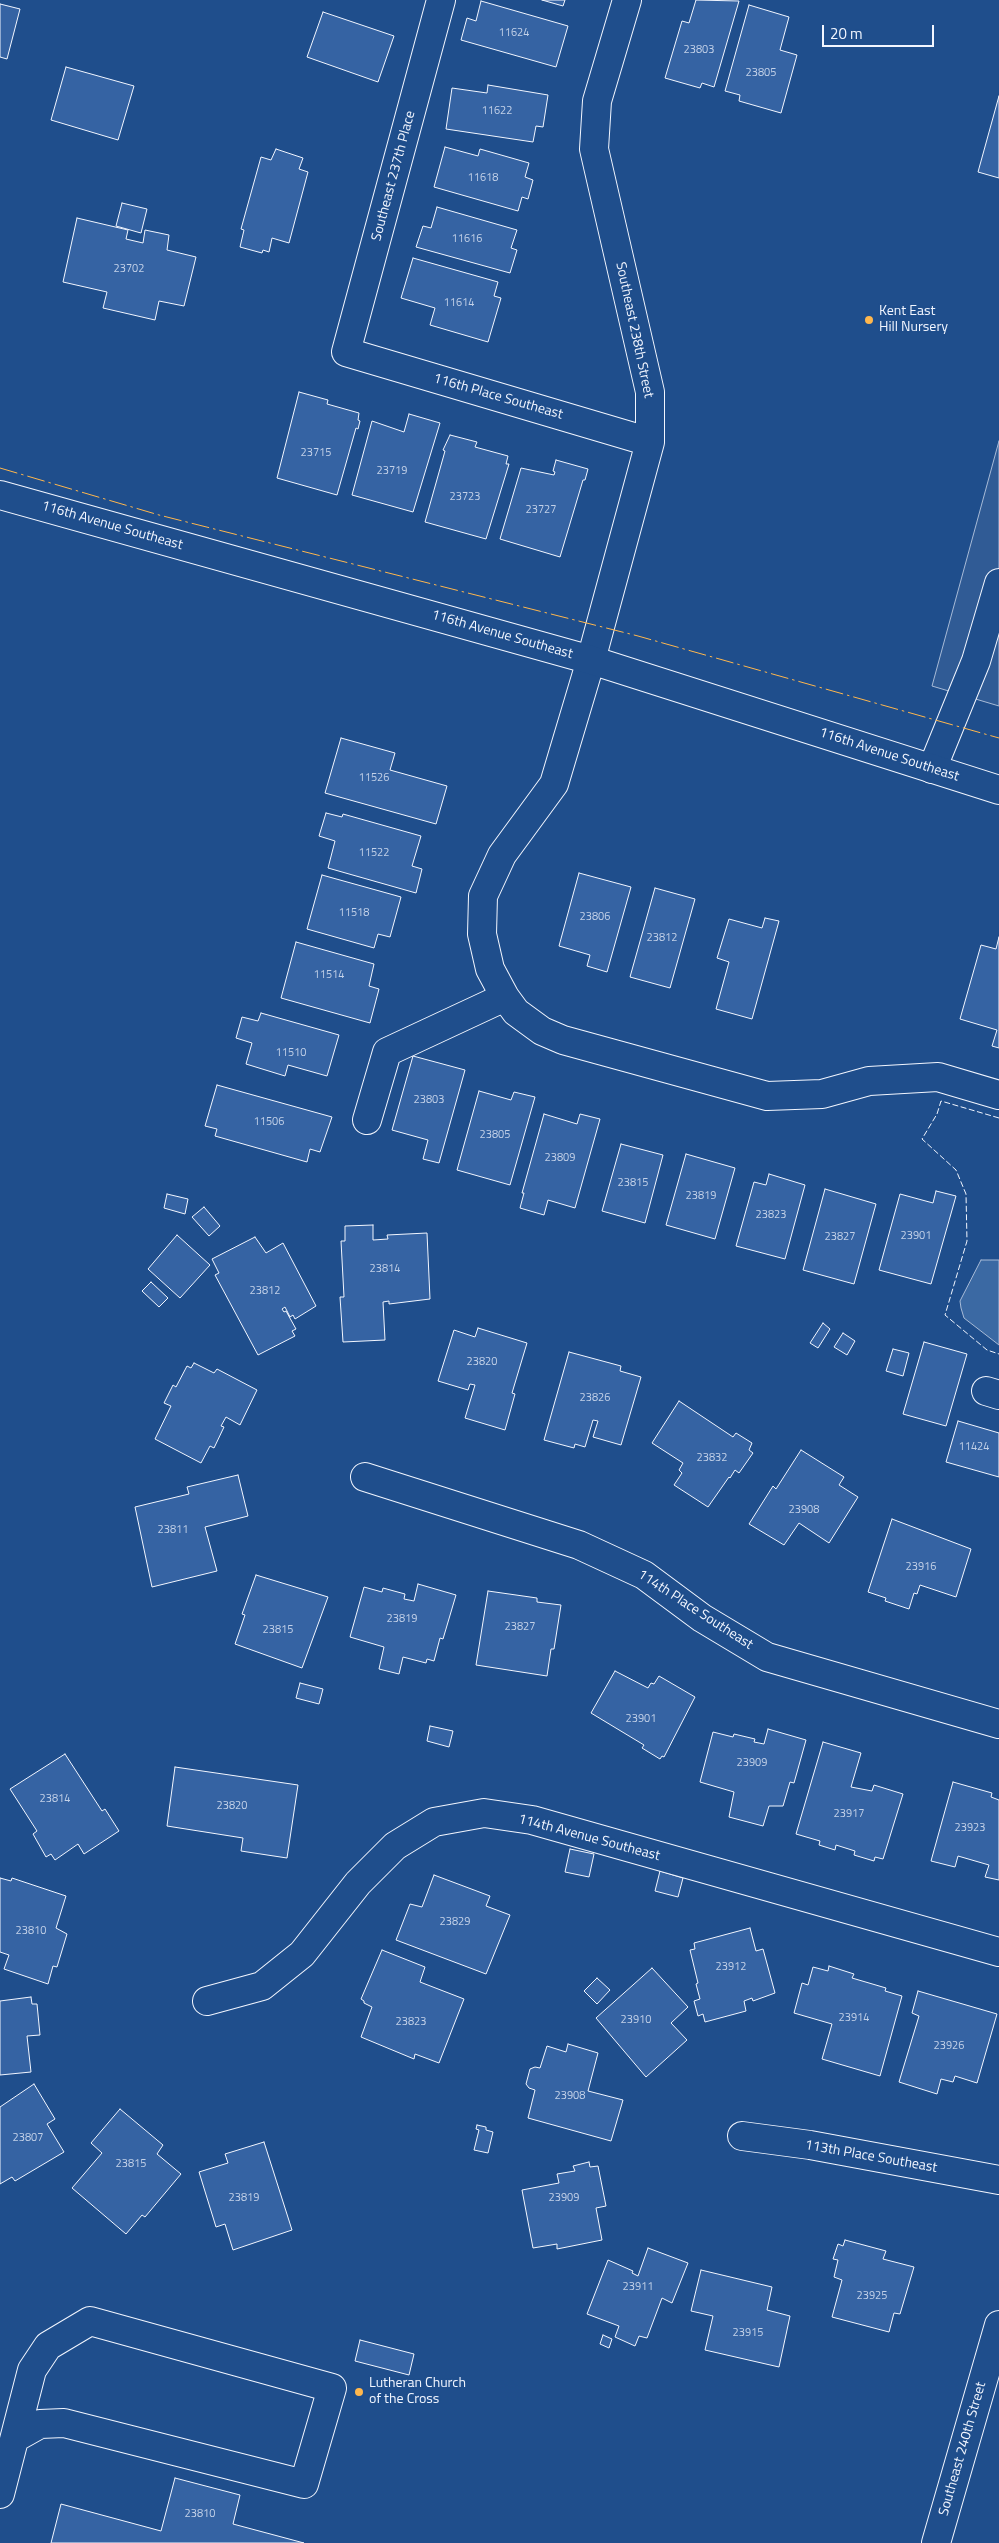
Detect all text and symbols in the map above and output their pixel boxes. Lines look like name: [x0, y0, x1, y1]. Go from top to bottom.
scale bar: [824, 15, 936, 47]
text: 20 m: [830, 22, 863, 45]
house number: 11624: [499, 26, 529, 40]
house number: 23803: [684, 43, 714, 57]
house number: 23805: [746, 66, 776, 80]
house number: 11622: [482, 104, 512, 118]
street label: Southeast 237th Place: [369, 109, 419, 243]
house number: 11618: [468, 171, 498, 185]
house number: 11616: [452, 232, 482, 246]
street label: Southeast 238th Street: [611, 260, 657, 400]
house number: 23702: [114, 262, 144, 276]
house number: 11614: [444, 296, 474, 310]
place label: Kent East Hill Nursery: [879, 304, 948, 336]
marker: Kent East Hill Nursery: [863, 314, 875, 326]
street label: 116th Place Southeast: [431, 370, 565, 424]
house number: 23715: [301, 446, 331, 460]
house number: 23719: [377, 464, 407, 478]
house number: 23723: [450, 490, 480, 504]
street label: 116th Avenue Southeast: [39, 498, 185, 554]
house number: 23727: [526, 503, 556, 517]
street label: 116th Avenue Southeast: [429, 607, 575, 663]
street label: 116th Avenue Southeast: [817, 724, 961, 786]
house number: 11526: [359, 771, 389, 785]
house number: 11522: [359, 846, 389, 860]
house number: 11518: [339, 906, 369, 920]
house number: 23806: [580, 910, 610, 924]
house number: 23812: [647, 931, 677, 945]
house number: 11514: [314, 968, 344, 982]
house number: 11510: [276, 1046, 306, 1060]
house number: 23803: [414, 1093, 444, 1107]
house number: 11506: [254, 1115, 284, 1129]
house number: 23805: [480, 1128, 510, 1142]
house number: 23809: [545, 1151, 575, 1165]
house number: 23815: [618, 1176, 648, 1190]
house number: 23819: [686, 1189, 716, 1203]
house number: 23823: [756, 1208, 786, 1222]
house number: 23901: [901, 1229, 931, 1243]
house number: 23827: [825, 1230, 855, 1244]
house number: 23814: [370, 1262, 400, 1276]
house number: 23812: [250, 1284, 280, 1298]
house number: 23820: [467, 1355, 497, 1369]
house number: 23826: [580, 1391, 610, 1405]
house number: 11424: [959, 1440, 989, 1454]
house number: 23832: [697, 1451, 727, 1465]
house number: 23908: [789, 1503, 819, 1517]
house number: 23811: [158, 1523, 188, 1537]
house number: 23916: [906, 1560, 936, 1574]
street label: 114th Place Southeast: [634, 1566, 756, 1654]
house number: 23819: [387, 1612, 417, 1626]
house number: 23827: [505, 1620, 535, 1634]
house number: 23815: [263, 1623, 293, 1637]
house number: 23901: [626, 1712, 656, 1726]
house number: 23909: [737, 1756, 767, 1770]
house number: 23814: [40, 1792, 70, 1806]
house number: 23820: [217, 1799, 247, 1813]
house number: 23917: [834, 1807, 864, 1821]
street label: 114th Avenue Southeast: [516, 1811, 662, 1865]
house number: 23923: [955, 1821, 985, 1835]
house number: 23829: [440, 1915, 470, 1929]
house number: 23810: [16, 1924, 46, 1938]
house number: 23912: [716, 1960, 746, 1974]
house number: 23914: [839, 2011, 869, 2025]
house number: 23910: [621, 2013, 651, 2027]
house number: 23823: [396, 2015, 426, 2029]
house number: 23926: [934, 2039, 964, 2053]
house number: 23908: [555, 2089, 585, 2103]
house number: 23807: [13, 2131, 43, 2145]
street label: 113th Place Southeast: [804, 2137, 938, 2177]
house number: 23815: [116, 2157, 146, 2171]
house number: 23819: [229, 2191, 259, 2205]
house number: 23909: [549, 2191, 579, 2205]
house number: 23911: [623, 2280, 653, 2294]
house number: 23925: [857, 2289, 887, 2303]
house number: 23915: [733, 2326, 763, 2340]
place label: Lutheran Church of the Cross: [369, 2376, 466, 2408]
street label: Southeast 240th Street: [936, 2380, 990, 2518]
marker: Lutheran Church of the Cross: [353, 2386, 365, 2398]
house number: 23810: [185, 2507, 215, 2521]

